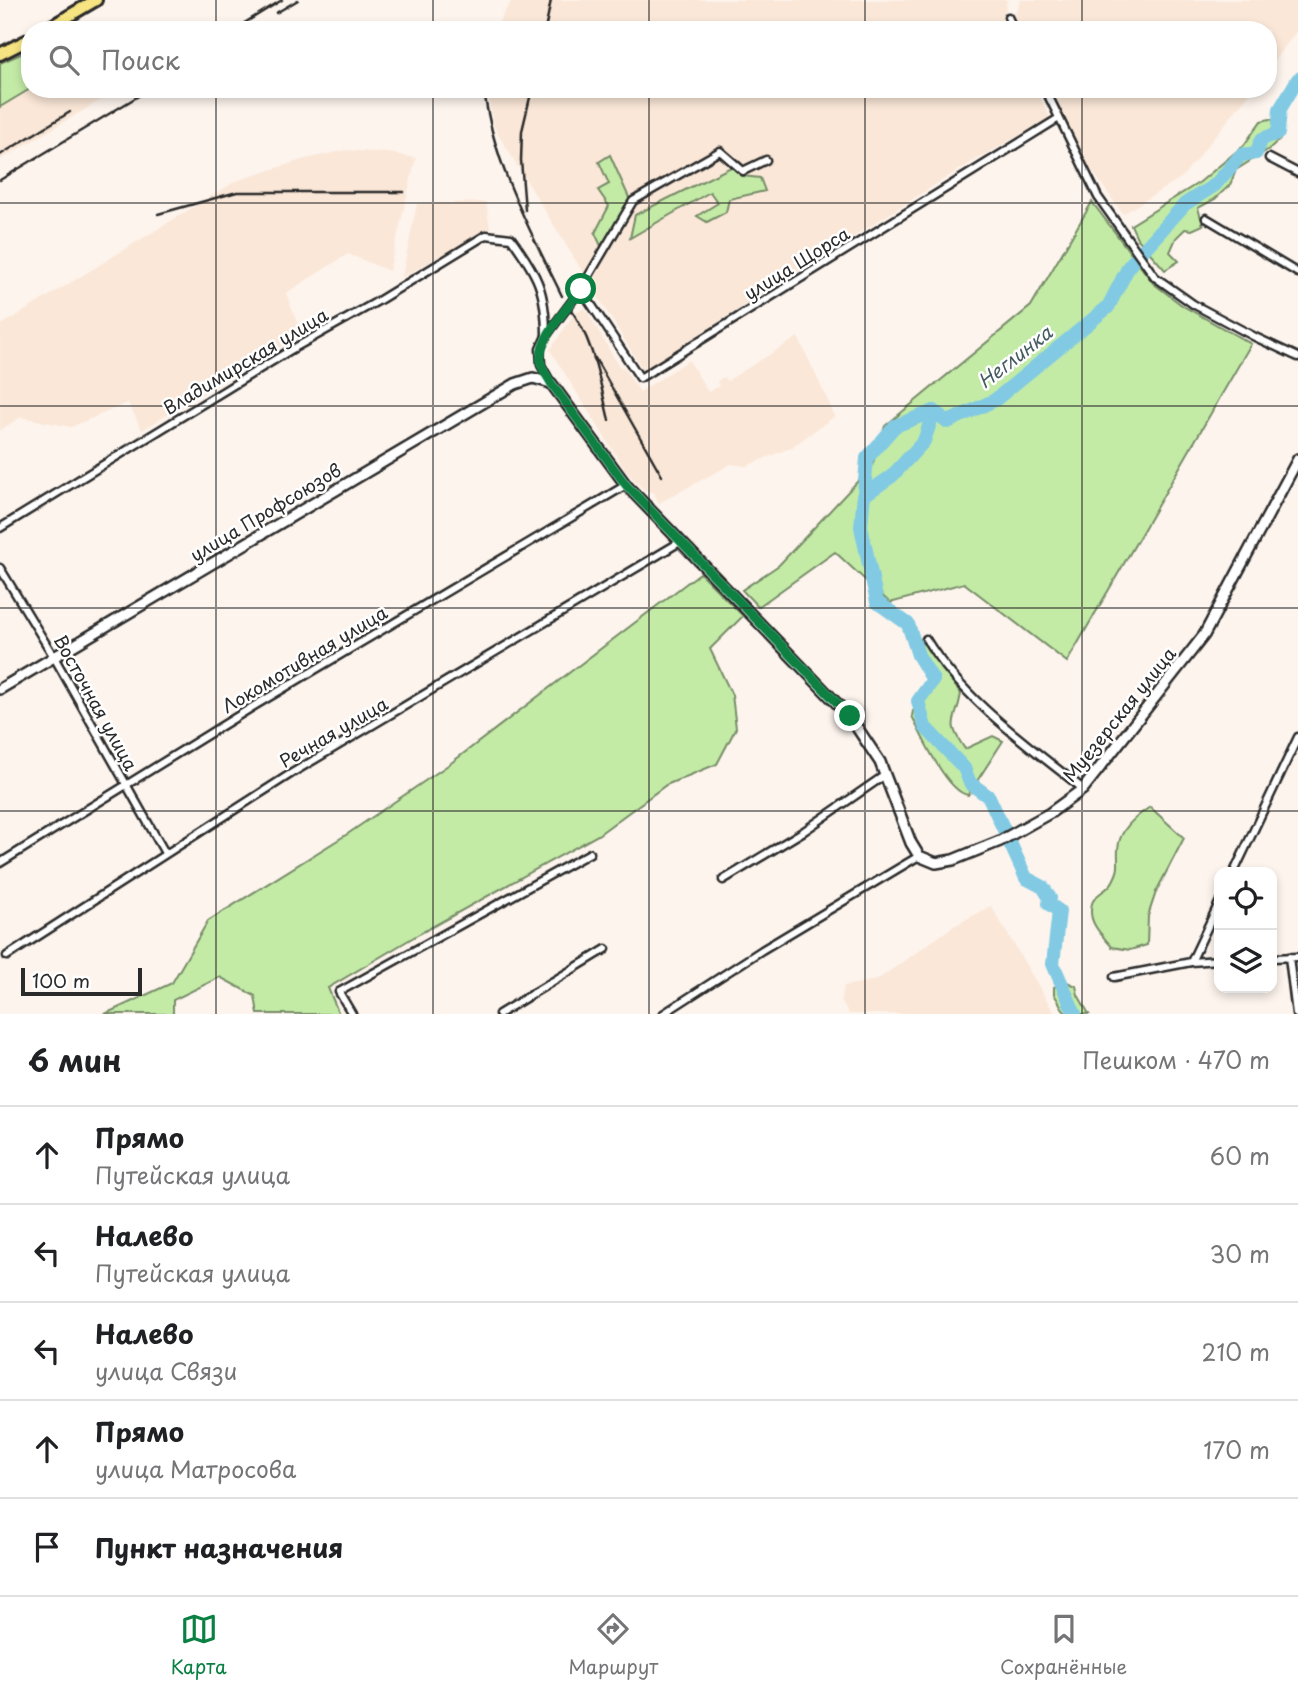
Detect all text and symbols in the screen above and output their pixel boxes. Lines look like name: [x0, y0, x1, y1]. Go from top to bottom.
search box: [21, 21, 1277, 98]
text: Поиск: [101, 40, 180, 79]
icon: search: [45, 41, 83, 79]
street label: улица Щорса: [738, 219, 855, 306]
route start: [565, 273, 596, 304]
street label: Владимирская улица: [158, 300, 333, 421]
water label: Неглинка: [971, 317, 1058, 394]
street label: улица Профсоюзов: [184, 456, 346, 568]
street label: Локомотивная улица: [216, 598, 393, 719]
street label: Восточная улица: [48, 629, 145, 776]
street label: Муезерская улица: [1056, 640, 1182, 787]
street label: Речная улица: [274, 689, 393, 774]
route end: [834, 700, 865, 731]
map controls: [1214, 867, 1277, 993]
button: locate: [1214, 867, 1277, 930]
button: layers: [1214, 930, 1277, 993]
scale bar: [21, 965, 142, 997]
text: 100 m: [32, 966, 90, 994]
text: 6 мин: [28, 1037, 122, 1082]
text: Пешком · 470 m: [1082, 1042, 1270, 1077]
text: Прямо: [95, 1118, 184, 1157]
icon: ahead: [28, 1136, 66, 1174]
text: 60 m: [1210, 1138, 1270, 1173]
text: Путейская улица: [95, 1157, 290, 1192]
text: Налево: [95, 1216, 193, 1255]
icon: left: [28, 1234, 66, 1272]
text: 30 m: [1209, 1236, 1270, 1271]
text: Путейская улица: [95, 1255, 290, 1290]
text: Налево: [95, 1314, 193, 1353]
icon: left: [28, 1332, 66, 1370]
text: 210 m: [1202, 1334, 1270, 1369]
text: улица Связи: [95, 1353, 237, 1388]
text: Прямо: [95, 1412, 184, 1451]
icon: ahead: [28, 1430, 66, 1468]
text: 170 m: [1203, 1432, 1270, 1467]
text: улица Матросова: [95, 1451, 296, 1486]
icon: arrive: [28, 1528, 66, 1566]
text: Пункт назначения: [95, 1528, 343, 1567]
tab: Карта: [171, 1610, 227, 1680]
tab: Маршрут: [568, 1610, 658, 1680]
tab: Сохранённые: [1000, 1610, 1127, 1680]

